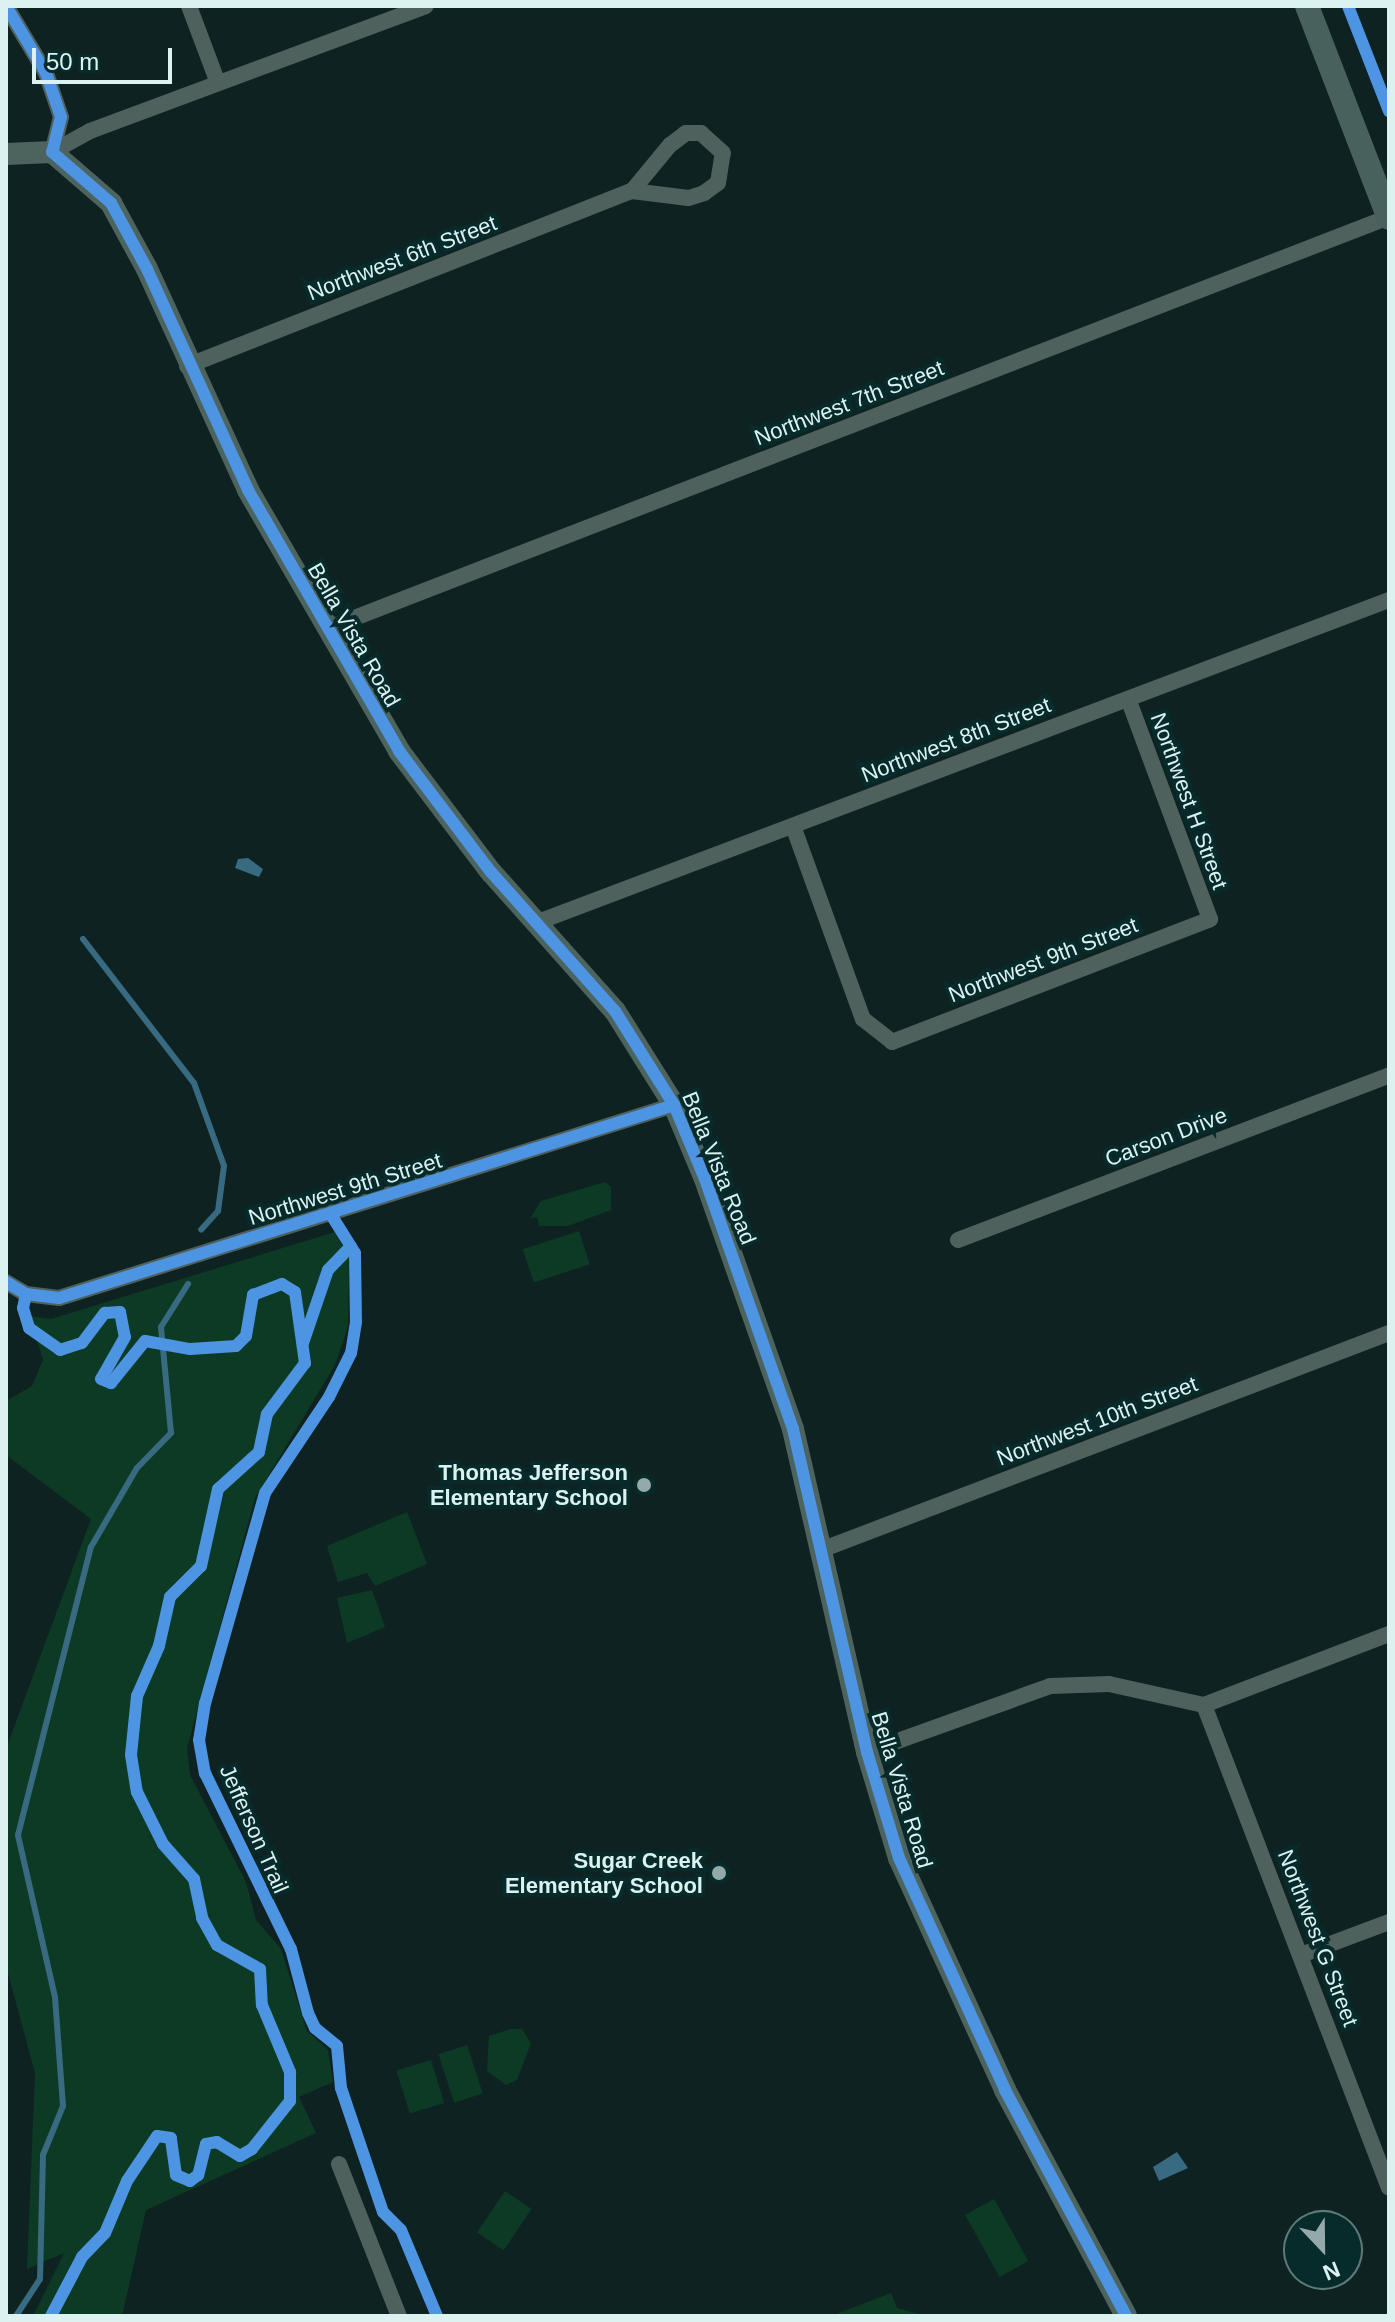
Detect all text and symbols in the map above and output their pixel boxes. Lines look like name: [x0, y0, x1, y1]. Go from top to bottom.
scale bar: [36, 32, 176, 82]
text: 50 m: [46, 48, 99, 75]
street label: Northwest 6th Street: [304, 210, 500, 306]
street label: Northwest 7th Street: [751, 355, 947, 451]
street label: Bella Vista Road: [302, 558, 406, 712]
street label: Northwest 8th Street: [858, 692, 1054, 788]
street label: Northwest H Street: [1145, 709, 1233, 893]
street label: Northwest 9th Street: [945, 912, 1141, 1008]
street label: Bella Vista Road: [676, 1088, 762, 1248]
street label: Carson Drive: [1101, 1102, 1231, 1172]
street label: Northwest 9th Street: [245, 1147, 445, 1231]
street label: Northwest 10th Street: [993, 1371, 1201, 1471]
place label: Thomas Jefferson Elementary School: [430, 1459, 628, 1510]
marker: Thomas Jefferson Elementary School: [635, 1476, 653, 1494]
street label: Bella Vista Road: [866, 1709, 938, 1871]
street label: Jefferson Trail: [214, 1761, 294, 1897]
street label: Northwest G Street: [1272, 1846, 1364, 2030]
place label: Sugar Creek Elementary School: [505, 1847, 703, 1898]
marker: Sugar Creek Elementary School: [710, 1864, 728, 1882]
north arrow: [1283, 2210, 1363, 2290]
text: N: [1319, 2256, 1343, 2285]

